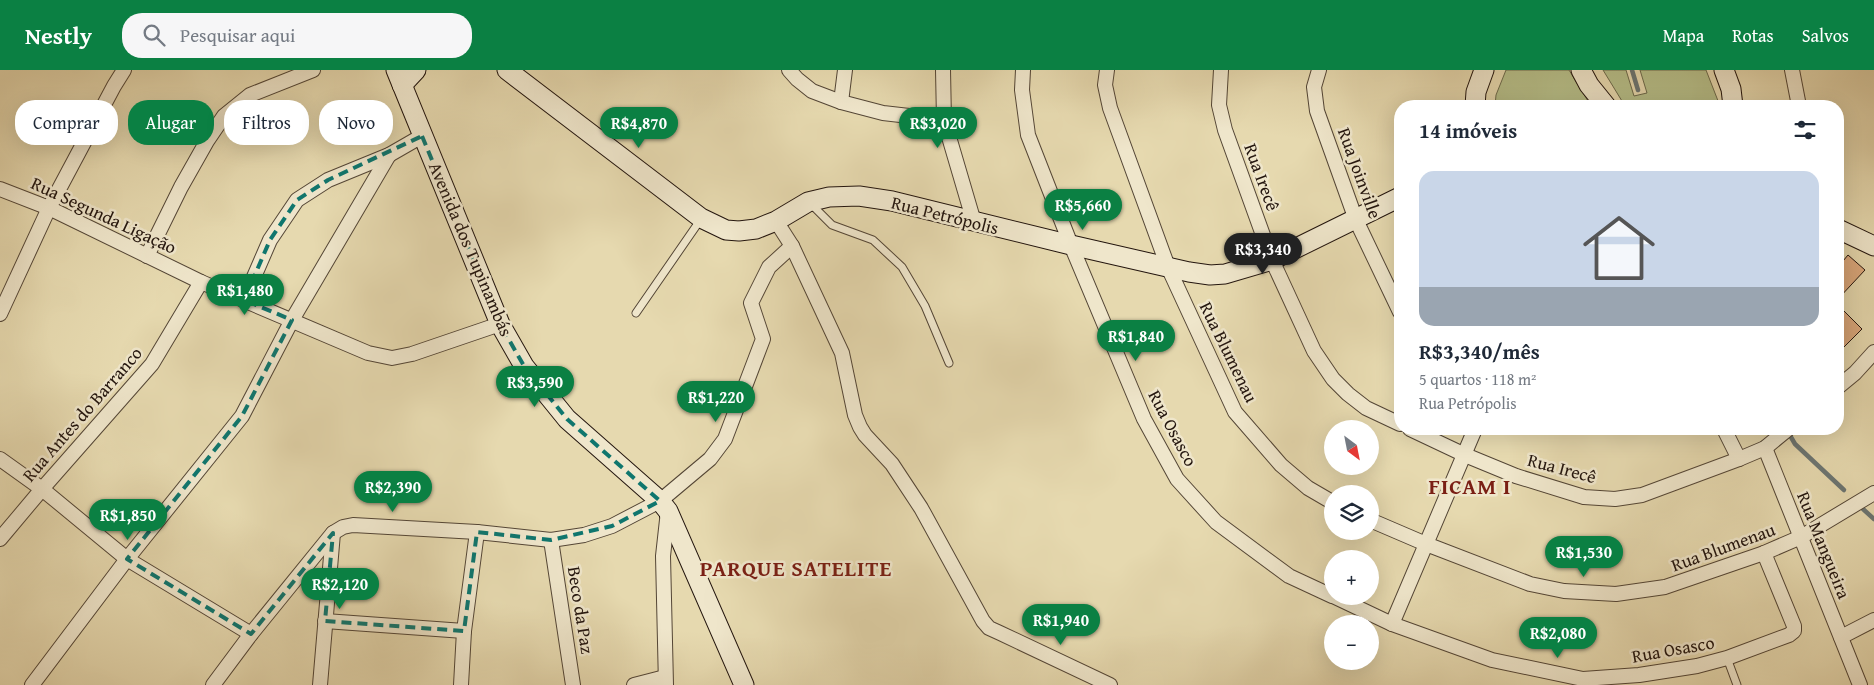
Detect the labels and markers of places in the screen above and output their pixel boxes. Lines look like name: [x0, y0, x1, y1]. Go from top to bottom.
pin: R$4,870: [593, 106, 685, 149]
pin: R$3,020: [892, 106, 984, 149]
pin: R$5,660: [1037, 189, 1129, 231]
pin: R$3,340: [1217, 232, 1309, 275]
pin: R$1,480: [199, 274, 291, 316]
pin: R$1,840: [1090, 320, 1182, 362]
pin: R$3,590: [489, 366, 581, 408]
pin: R$1,220: [670, 380, 762, 423]
pin: R$2,390: [347, 470, 439, 513]
pin: R$1,850: [82, 498, 174, 541]
pin: R$1,530: [1538, 536, 1630, 578]
pin: R$2,120: [294, 568, 386, 610]
pin: R$1,940: [1015, 604, 1107, 646]
pin: R$2,080: [1512, 616, 1604, 659]

